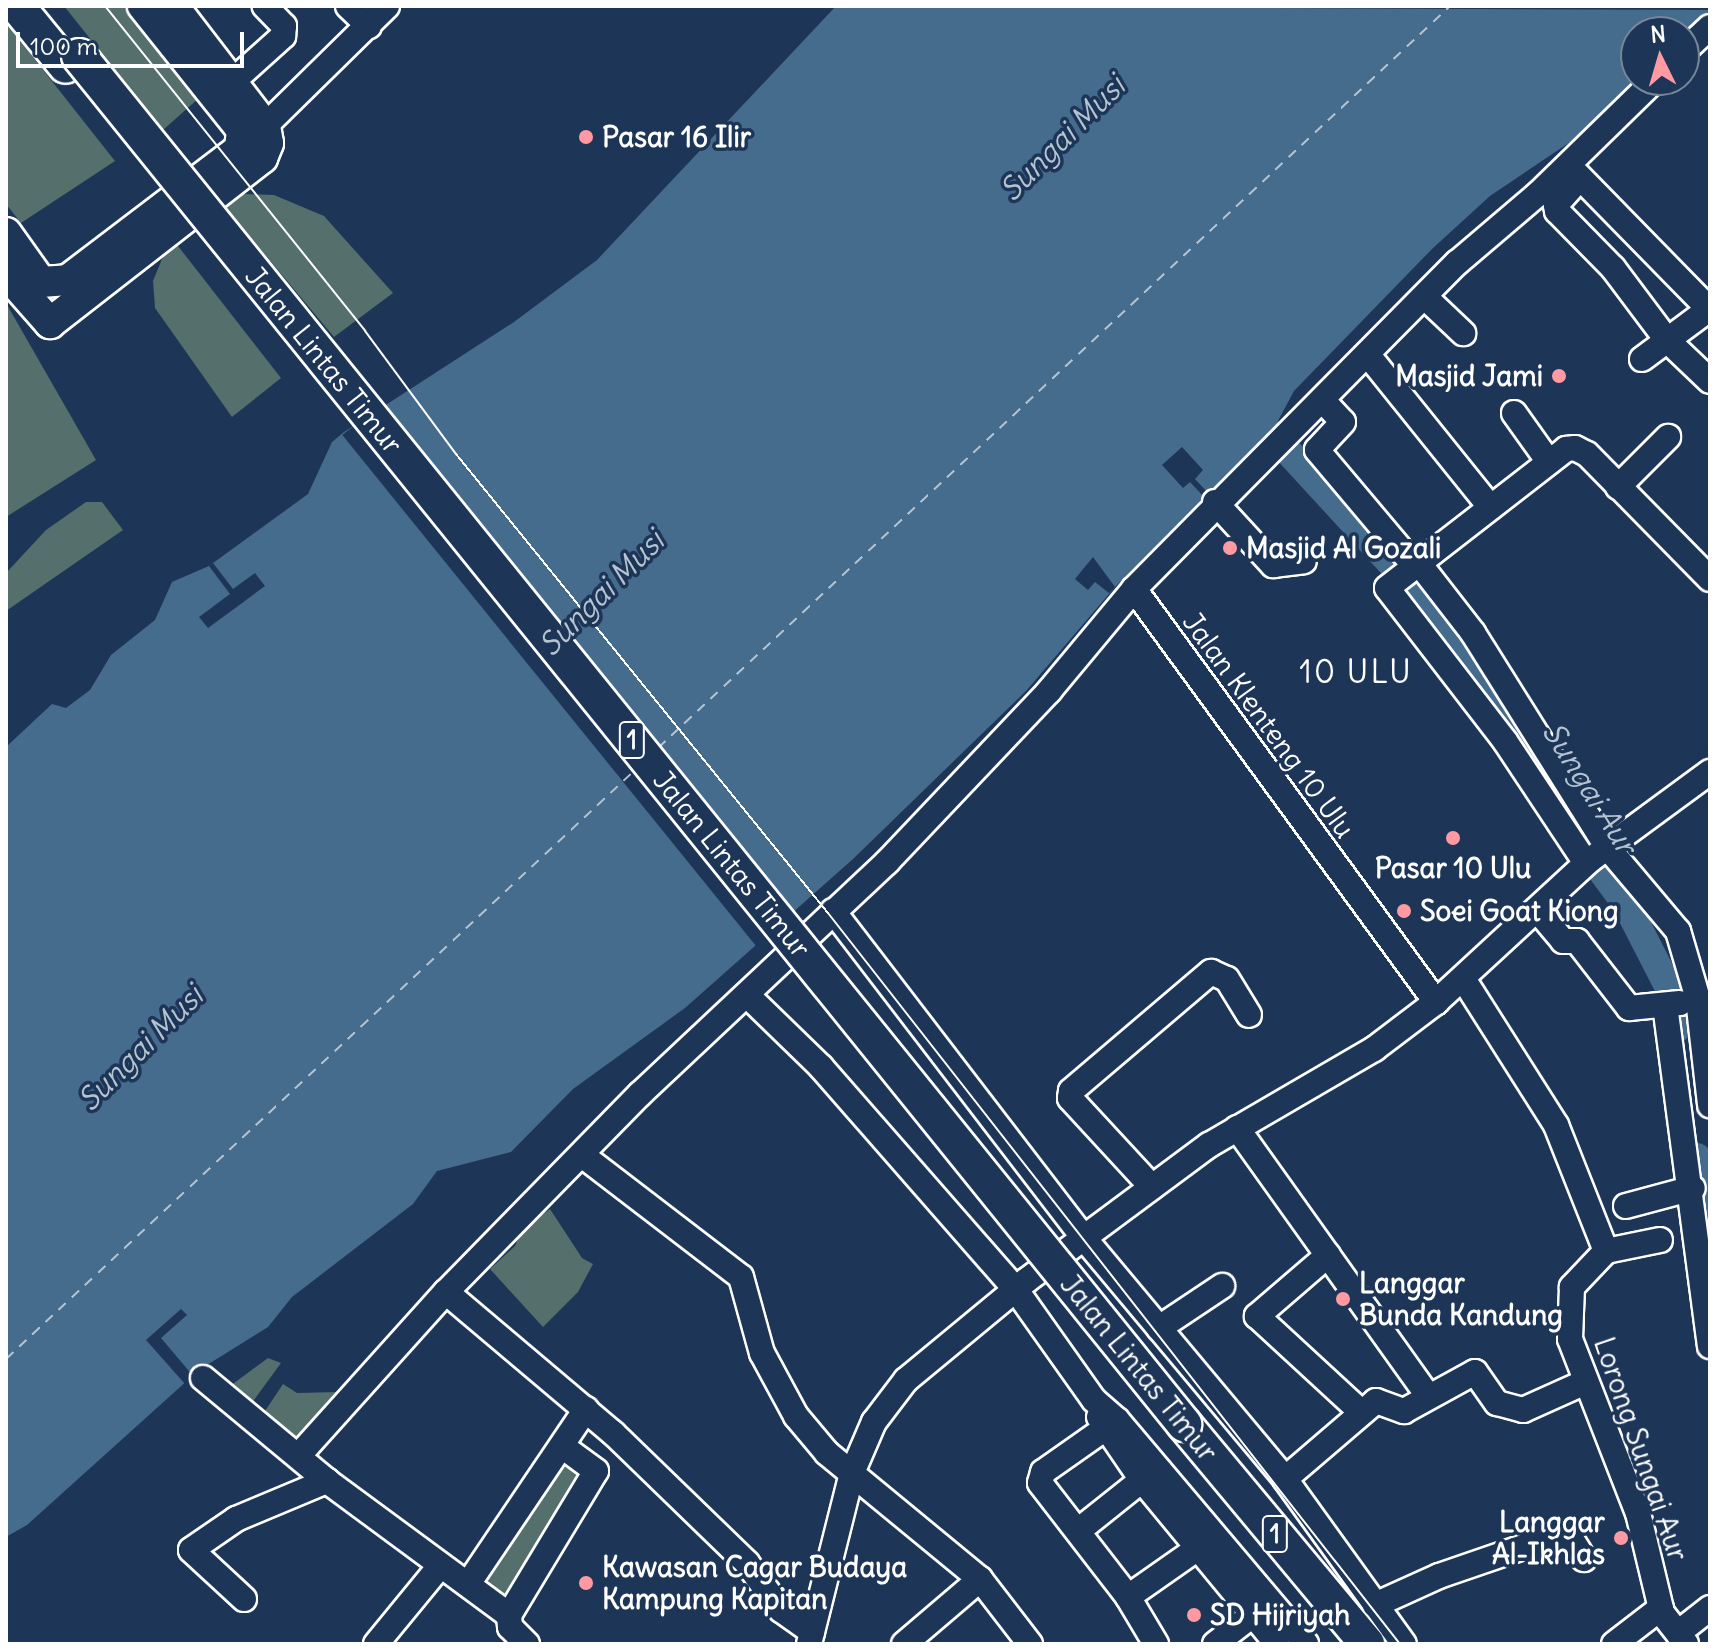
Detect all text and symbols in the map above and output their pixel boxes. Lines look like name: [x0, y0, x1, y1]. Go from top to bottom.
scale bar: [20, 16, 248, 66]
north arrow: [1620, 16, 1700, 96]
text: N: [1649, 19, 1667, 49]
text: 100 m: [30, 31, 98, 61]
water label: Sungai Musi: [992, 68, 1132, 208]
place label: Pasar 16 Ilir: [602, 120, 751, 154]
marker: Pasar 16 Ilir: [577, 128, 595, 146]
street label: Jalan Lintas Timur: [238, 260, 410, 460]
place label: Masjid Jami: [1395, 359, 1543, 393]
marker: Masjid Jami: [1550, 367, 1568, 385]
water label: Sungai Musi: [531, 523, 671, 663]
place label: Masjid Al Gozali: [1246, 531, 1441, 565]
marker: Masjid Al Gozali: [1221, 539, 1239, 557]
street label: Jalan Klenteng 10 Ulu: [1176, 606, 1362, 844]
district label: 10 ULU: [1299, 653, 1413, 691]
water label: Sungai Aur: [1535, 716, 1645, 860]
road number: 1: [618, 718, 646, 762]
street label: Jalan Lintas Timur: [646, 764, 818, 964]
marker: Pasar 10 Ulu: [1444, 829, 1462, 847]
place label: Pasar 10 Ulu: [1375, 851, 1531, 885]
place label: Soei Goat Kiong: [1420, 894, 1619, 928]
marker: Soei Goat Kiong: [1395, 902, 1413, 920]
water label: Sungai Musi: [70, 978, 210, 1118]
place label: Langgar Bunda Kandung: [1359, 1266, 1563, 1332]
street label: Jalan Lintas Timur: [1053, 1268, 1225, 1468]
marker: Langgar Bunda Kandung: [1334, 1290, 1352, 1308]
street label: Lorong Sungai Aur: [1587, 1333, 1695, 1565]
place label: Langgar Al-Ikhlas: [1492, 1505, 1605, 1571]
road number: 1: [1261, 1512, 1289, 1556]
marker: Langgar Al-Ikhlas: [1612, 1529, 1630, 1547]
place label: Kawasan Cagar Budaya Kampung Kapitan: [602, 1550, 907, 1616]
marker: Kawasan Cagar Budaya Kampung Kapitan: [577, 1574, 595, 1592]
place label: SD Hijriyah: [1210, 1598, 1350, 1632]
marker: SD Hijriyah: [1185, 1606, 1203, 1624]

